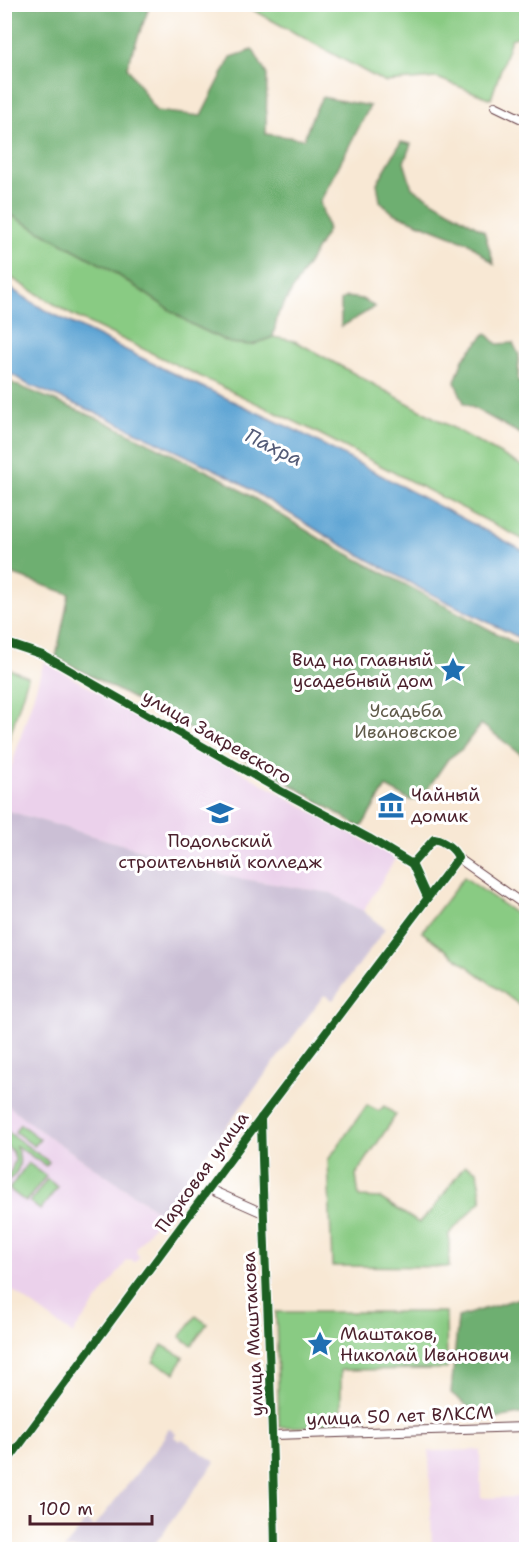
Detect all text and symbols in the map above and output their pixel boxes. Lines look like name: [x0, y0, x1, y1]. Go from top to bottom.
water label: Пахра: [241, 422, 307, 472]
place label: Вид на главный усадебный дом: [292, 648, 433, 693]
place icon: Вид на главный усадебный дом: [438, 655, 468, 685]
street label: улица Закревского: [138, 684, 296, 790]
park label: Усадьба Ивановское: [354, 699, 458, 744]
place label: Чайный домик: [411, 783, 480, 828]
museum icon: Чайный домик: [376, 790, 406, 820]
school or university icon: Подольский строительный колледж: [205, 798, 235, 828]
place label: Подольский строительный колледж: [118, 829, 322, 874]
street label: Парковая улица: [150, 1107, 254, 1237]
street label: улица Маштакова: [237, 1251, 269, 1417]
place label: Маштаков, Николай Иванович: [340, 1322, 509, 1367]
place icon: Маштаков, Николай Иванович: [305, 1329, 335, 1359]
street label: улица 50 лет ВЛКСМ: [306, 1401, 494, 1431]
scale bar: [30, 1488, 152, 1526]
text: 100 m: [39, 1497, 93, 1521]

